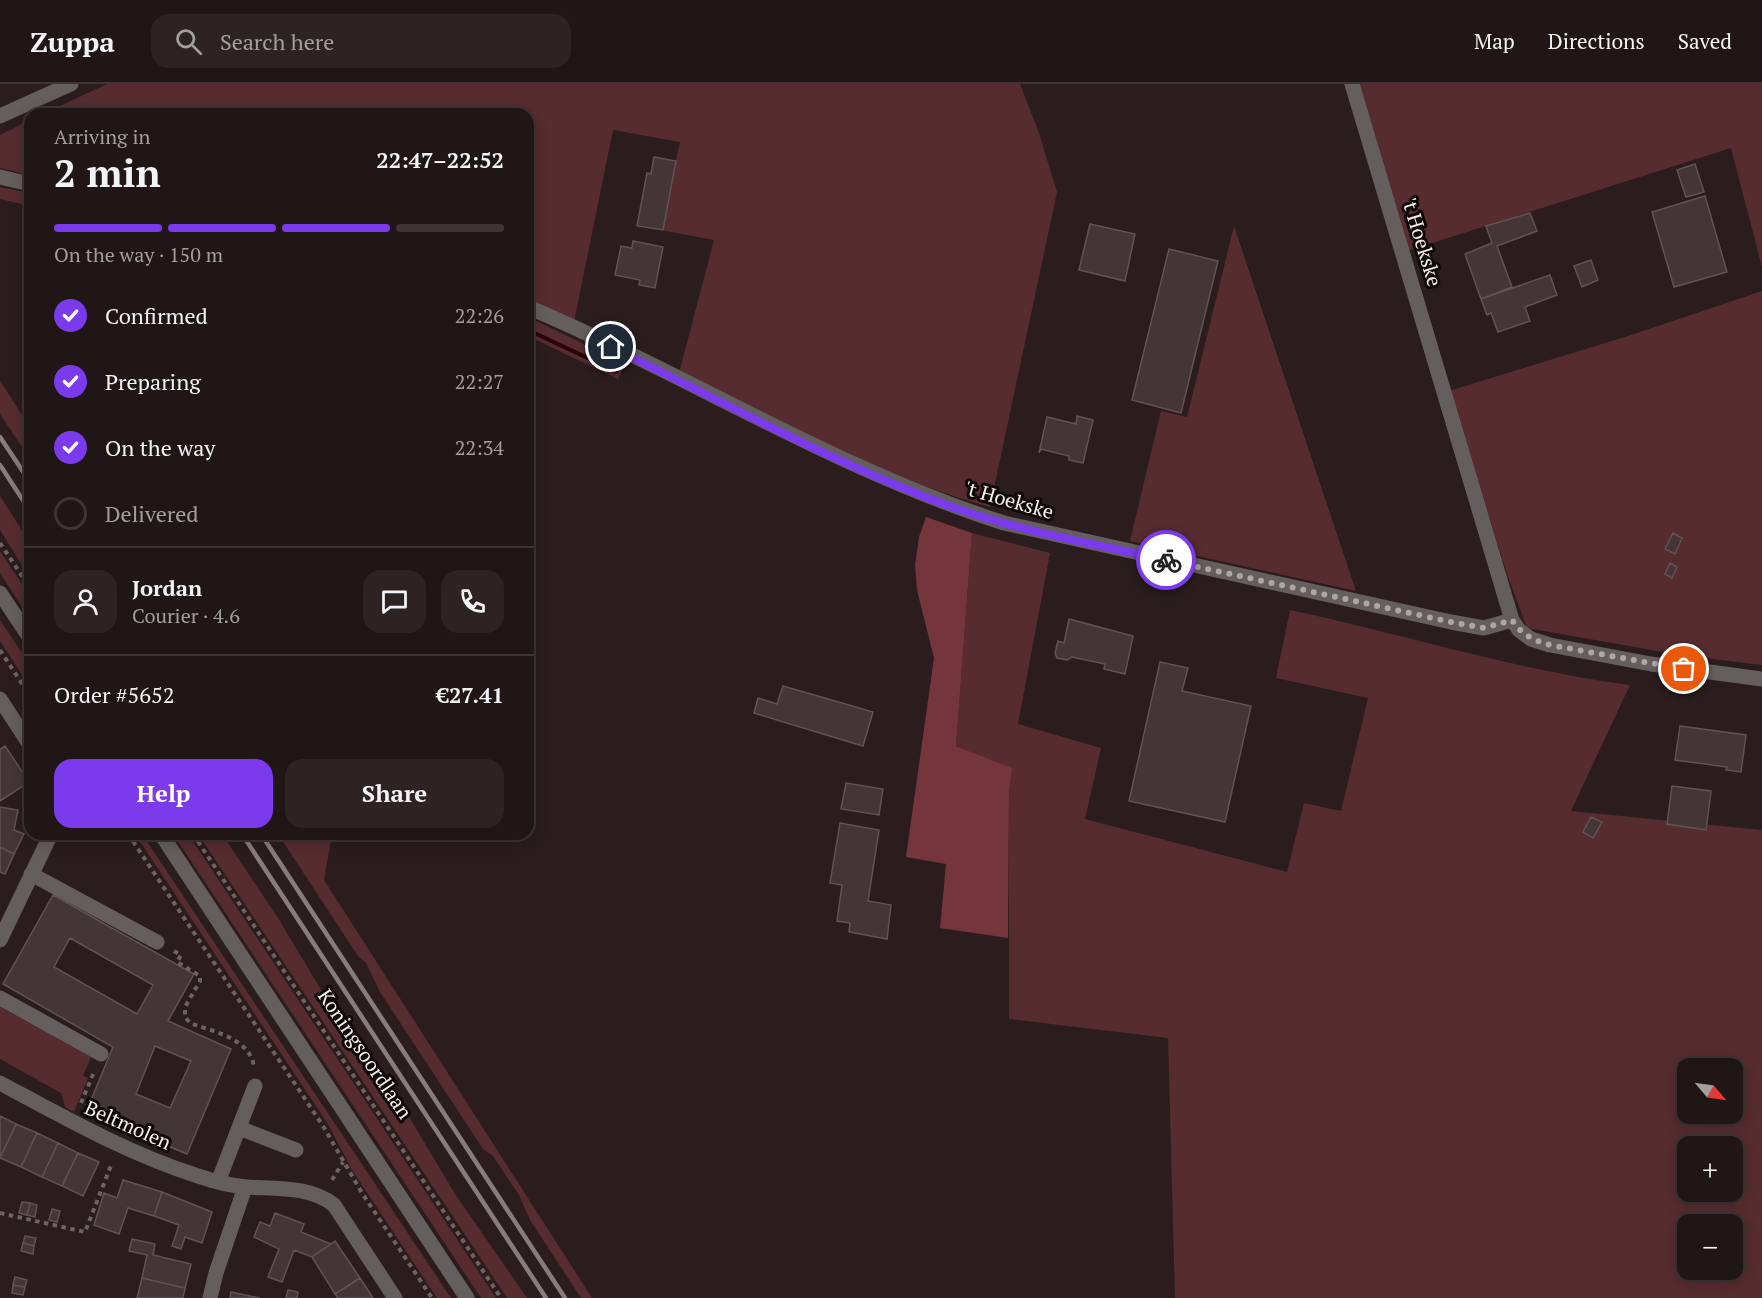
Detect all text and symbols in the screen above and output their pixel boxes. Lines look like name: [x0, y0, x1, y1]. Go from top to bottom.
search box: [151, 14, 571, 68]
text: Zuppa: [30, 23, 115, 60]
icon: search: [172, 25, 205, 58]
text: Search here: [220, 27, 334, 56]
text: Map: [1474, 27, 1515, 55]
text: Directions: [1548, 27, 1645, 55]
text: Saved: [1678, 27, 1732, 55]
text: Arriving in: [54, 123, 150, 150]
text: 22:47–22:52: [376, 145, 504, 174]
text: 2 min: [54, 146, 161, 198]
street label: 't Hoekske: [1396, 194, 1449, 290]
text: On the way · 150 m: [54, 241, 223, 268]
icon: check: [54, 299, 87, 332]
text: Confirmed: [105, 301, 208, 330]
text: 22:26: [455, 302, 504, 329]
pin: [585, 321, 636, 372]
icon: home: [594, 330, 627, 363]
icon: check: [54, 365, 87, 398]
text: Preparing: [105, 367, 201, 396]
text: 22:27: [455, 368, 504, 395]
icon: check: [54, 431, 87, 464]
text: On the way: [105, 433, 215, 462]
text: 22:34: [455, 434, 504, 461]
street label: 't Hoekske: [961, 474, 1057, 525]
text: Delivered: [105, 499, 198, 528]
courier: [1136, 530, 1196, 590]
icon: bike: [1150, 544, 1183, 577]
button: person: [54, 570, 117, 633]
button: chat: [363, 570, 426, 633]
button: phone: [441, 570, 504, 633]
text: Jordan: [132, 573, 202, 602]
text: Courier · 4.6: [132, 602, 240, 629]
pin: [1658, 643, 1709, 694]
icon: bag: [1667, 652, 1700, 685]
text: Order #5652: [54, 680, 174, 709]
text: €27.41: [437, 680, 504, 709]
button: Help: [54, 759, 273, 828]
button: Share: [285, 759, 504, 828]
street label: Koningsoordlaan: [312, 984, 419, 1124]
north arrow: [1677, 1058, 1743, 1124]
map controls: [1677, 1058, 1743, 1280]
street label: Beltmolen: [81, 1093, 176, 1156]
button: +: [1677, 1136, 1743, 1202]
button: −: [1677, 1214, 1743, 1280]

